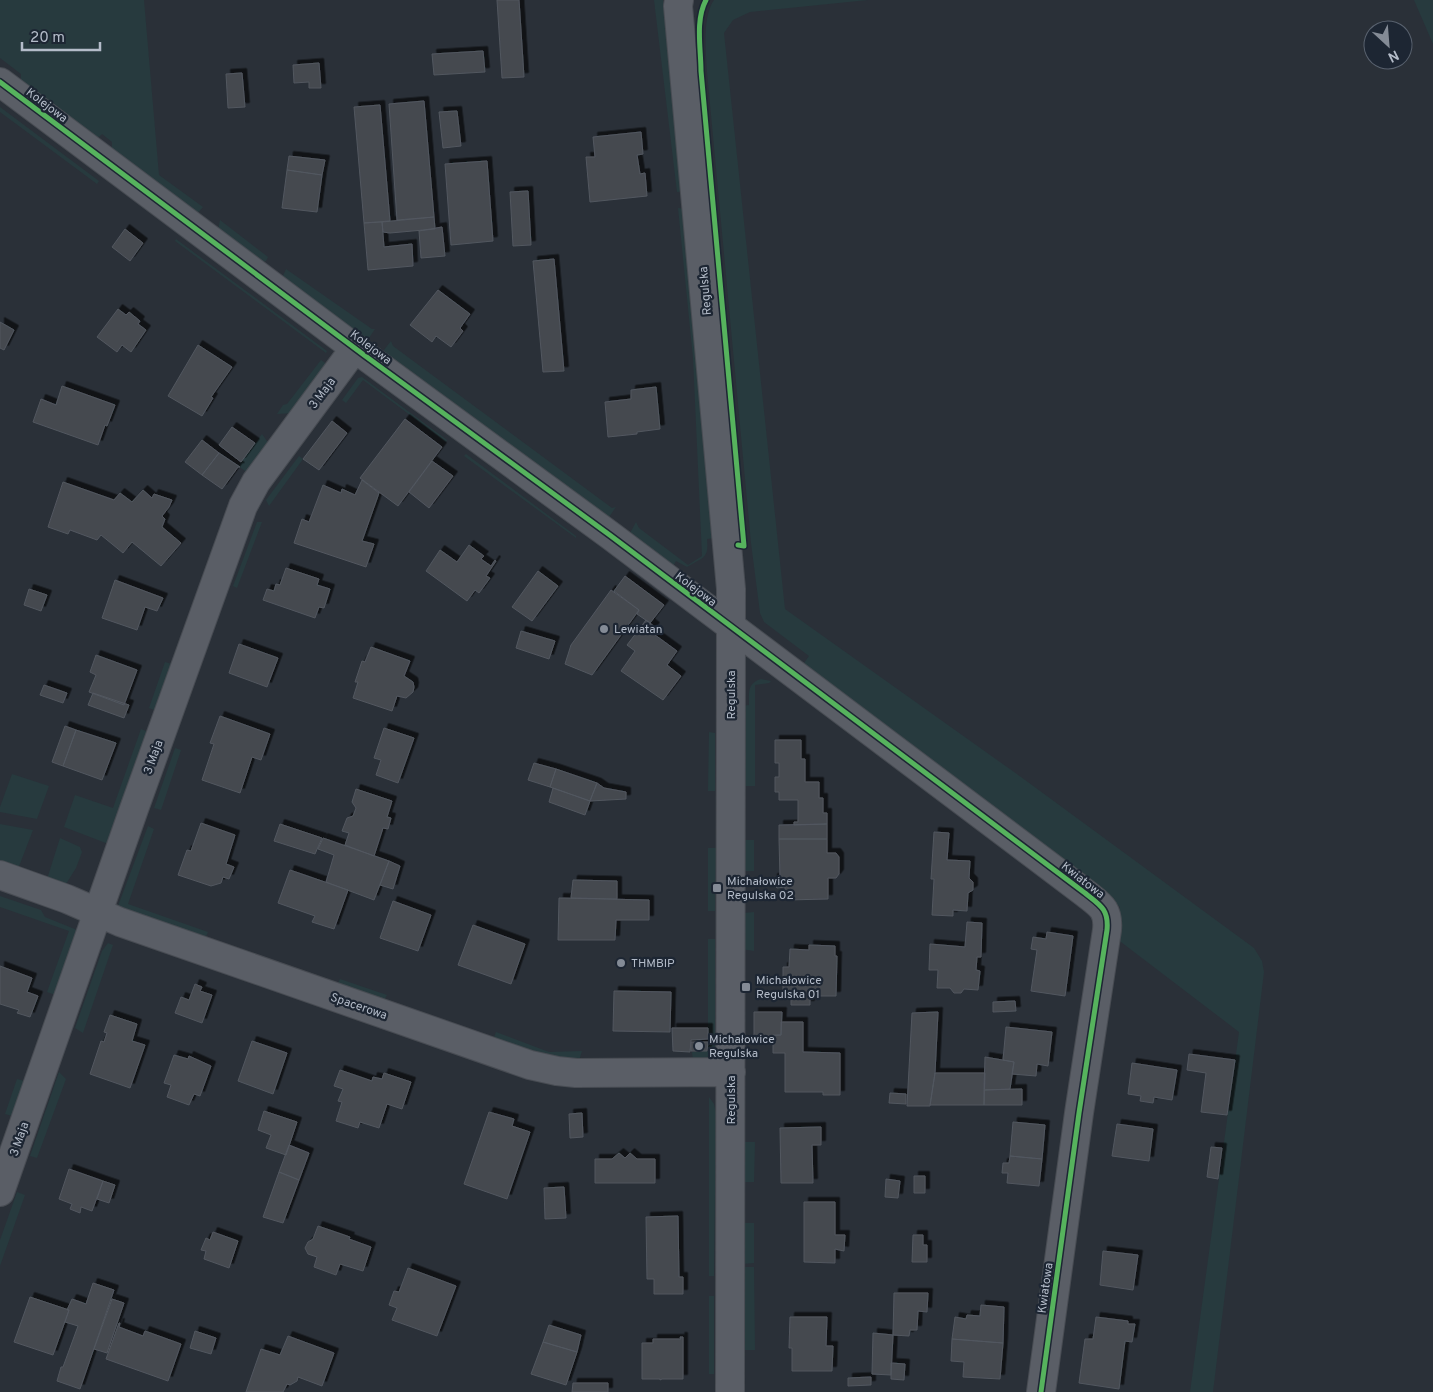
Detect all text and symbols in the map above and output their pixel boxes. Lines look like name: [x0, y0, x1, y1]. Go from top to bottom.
scale bar: [22, 20, 100, 52]
north arrow: [1363, 20, 1413, 70]
text: 20 m: [30, 29, 65, 48]
text: N: [1385, 45, 1401, 65]
street label: Kolejowa: [22, 85, 71, 127]
street label: Regulska: [696, 266, 716, 316]
street label: Kolejowa: [346, 327, 395, 369]
street label: 3 Maja: [306, 375, 340, 413]
street label: Kolejowa: [671, 569, 720, 611]
place label: Lewiatan: [614, 622, 662, 638]
marker: Lewiatan: [598, 623, 610, 635]
street label: Regulska: [724, 670, 740, 720]
street label: 3 Maja: [140, 738, 168, 777]
street label: Kwiatowa: [1057, 859, 1107, 903]
place label: Michałowice Regulska 02: [727, 874, 794, 904]
marker: Michałowice Regulska 02: [711, 882, 723, 894]
place label: THMBIP: [631, 956, 675, 972]
marker: THMBIP: [615, 957, 627, 969]
place label: Michałowice Regulska 01: [756, 973, 822, 1003]
marker: Michałowice Regulska 01: [740, 981, 752, 993]
street label: Spacerowa: [328, 990, 389, 1024]
place label: Michałowice Regulska: [709, 1032, 775, 1062]
marker: Michałowice Regulska: [693, 1040, 705, 1052]
street label: Regulska: [724, 1075, 740, 1125]
street label: 3 Maja: [7, 1120, 33, 1159]
street label: Kwiatowa: [1035, 1262, 1057, 1315]

